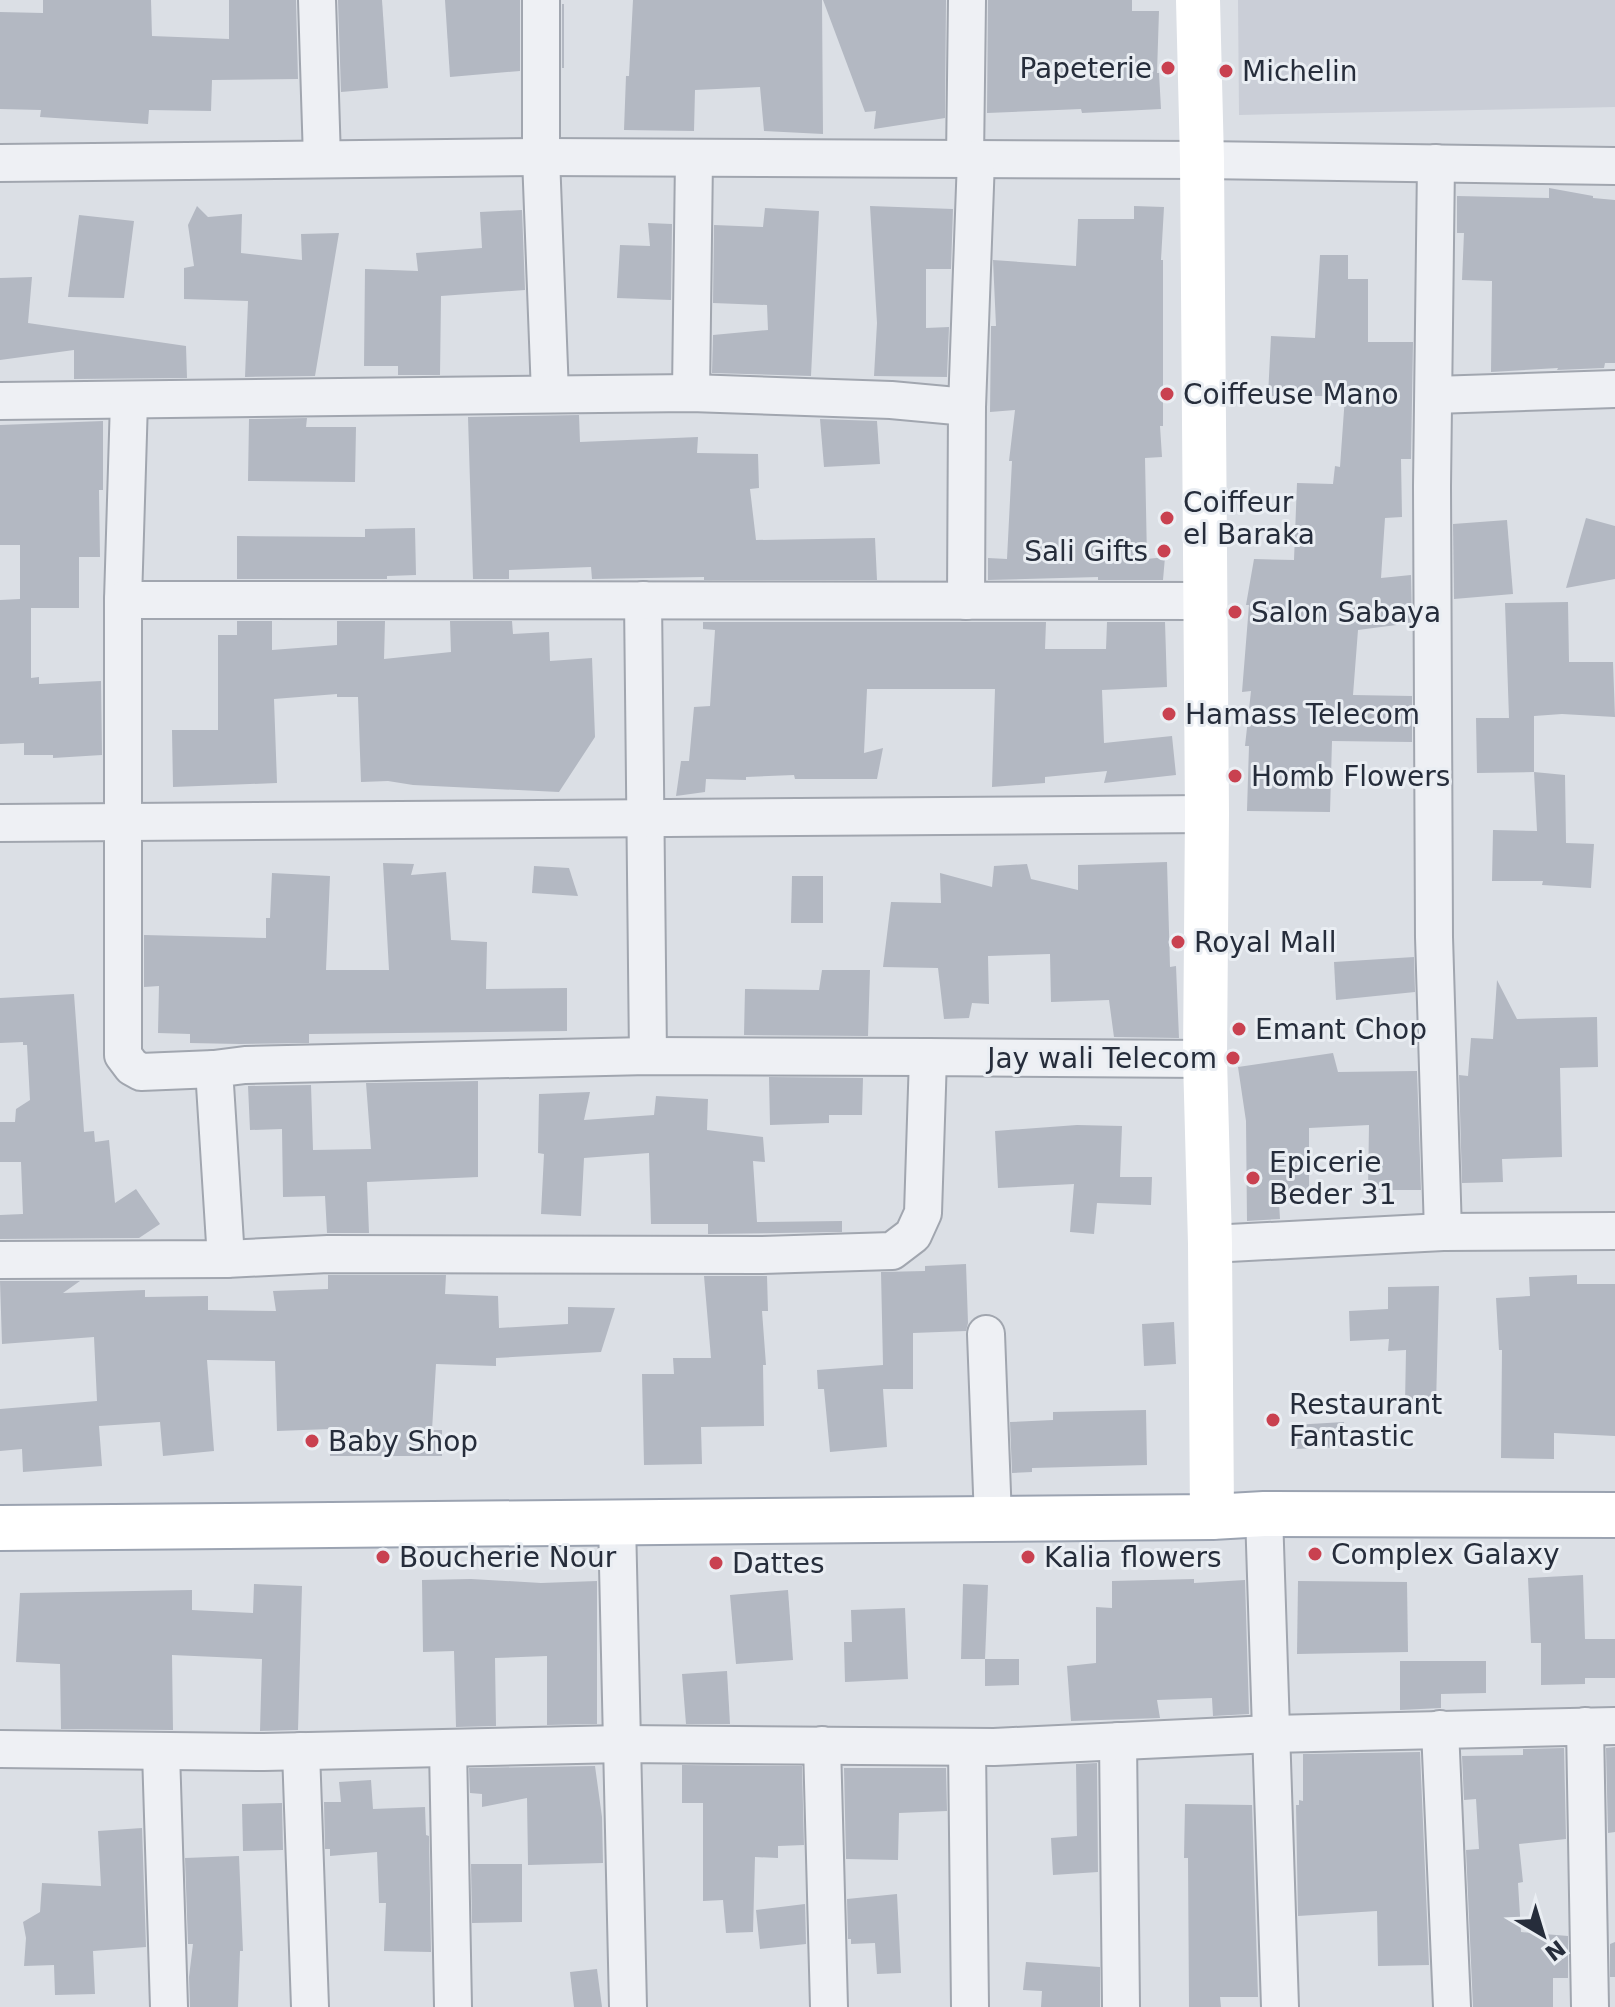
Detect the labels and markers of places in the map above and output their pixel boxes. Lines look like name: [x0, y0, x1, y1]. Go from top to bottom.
place label: Papeterie: [1019, 52, 1152, 85]
place label: Michelin: [1242, 55, 1358, 88]
marker: Papeterie: [1159, 59, 1177, 77]
marker: Michelin: [1217, 62, 1235, 80]
place label: Coiffeuse Mano: [1183, 378, 1399, 411]
marker: Coiffeuse Mano: [1158, 385, 1176, 403]
place label: Coiffeur el Baraka: [1183, 486, 1315, 551]
marker: Coiffeur el Baraka: [1158, 509, 1176, 527]
place label: Sali Gifts: [1024, 535, 1148, 568]
marker: Sali Gifts: [1155, 542, 1173, 560]
place label: Salon Sabaya: [1251, 596, 1441, 629]
marker: Salon Sabaya: [1226, 603, 1244, 621]
place label: Hamass Telecom: [1185, 698, 1420, 731]
marker: Hamass Telecom: [1160, 705, 1178, 723]
place label: Homb Flowers: [1251, 760, 1450, 793]
marker: Homb Flowers: [1226, 767, 1244, 785]
place label: Royal Mall: [1194, 926, 1337, 959]
marker: Royal Mall: [1169, 933, 1187, 951]
place label: Emant Chop: [1255, 1013, 1427, 1046]
marker: Emant Chop: [1230, 1020, 1248, 1038]
place label: Jay wali Telecom: [985, 1042, 1217, 1075]
marker: Jay wali Telecom: [1224, 1049, 1242, 1067]
place label: Epicerie Beder 31: [1269, 1146, 1396, 1211]
marker: Epicerie Beder 31: [1244, 1169, 1262, 1187]
place label: Restaurant Fantastic: [1289, 1388, 1442, 1453]
marker: Restaurant Fantastic: [1264, 1411, 1282, 1429]
place label: Baby Shop: [328, 1425, 478, 1458]
marker: Baby Shop: [303, 1432, 321, 1450]
place label: Complex Galaxy: [1331, 1538, 1560, 1571]
place label: Boucherie Nour: [399, 1541, 617, 1574]
place label: Kalia flowers: [1044, 1541, 1222, 1574]
marker: Complex Galaxy: [1306, 1545, 1324, 1563]
place label: Dattes: [732, 1547, 825, 1580]
marker: Boucherie Nour: [374, 1548, 392, 1566]
marker: Kalia flowers: [1019, 1548, 1037, 1566]
marker: Dattes: [707, 1554, 725, 1572]

